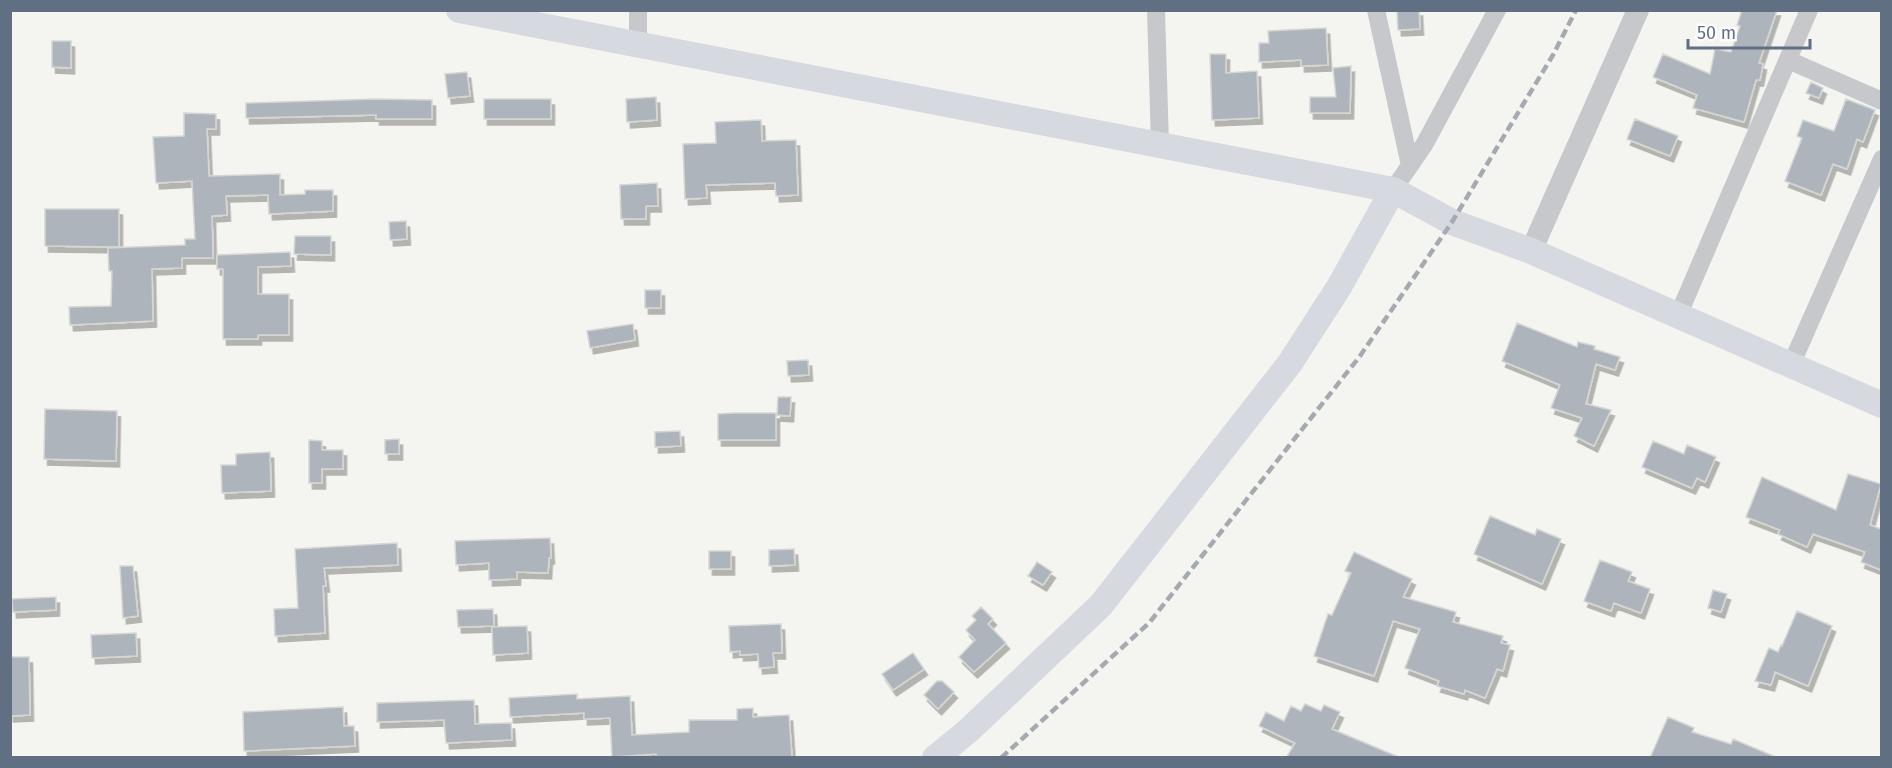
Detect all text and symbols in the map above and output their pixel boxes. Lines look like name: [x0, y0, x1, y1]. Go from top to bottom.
scale bar: [1688, 12, 1810, 50]
text: 50 m: [1697, 22, 1736, 44]

